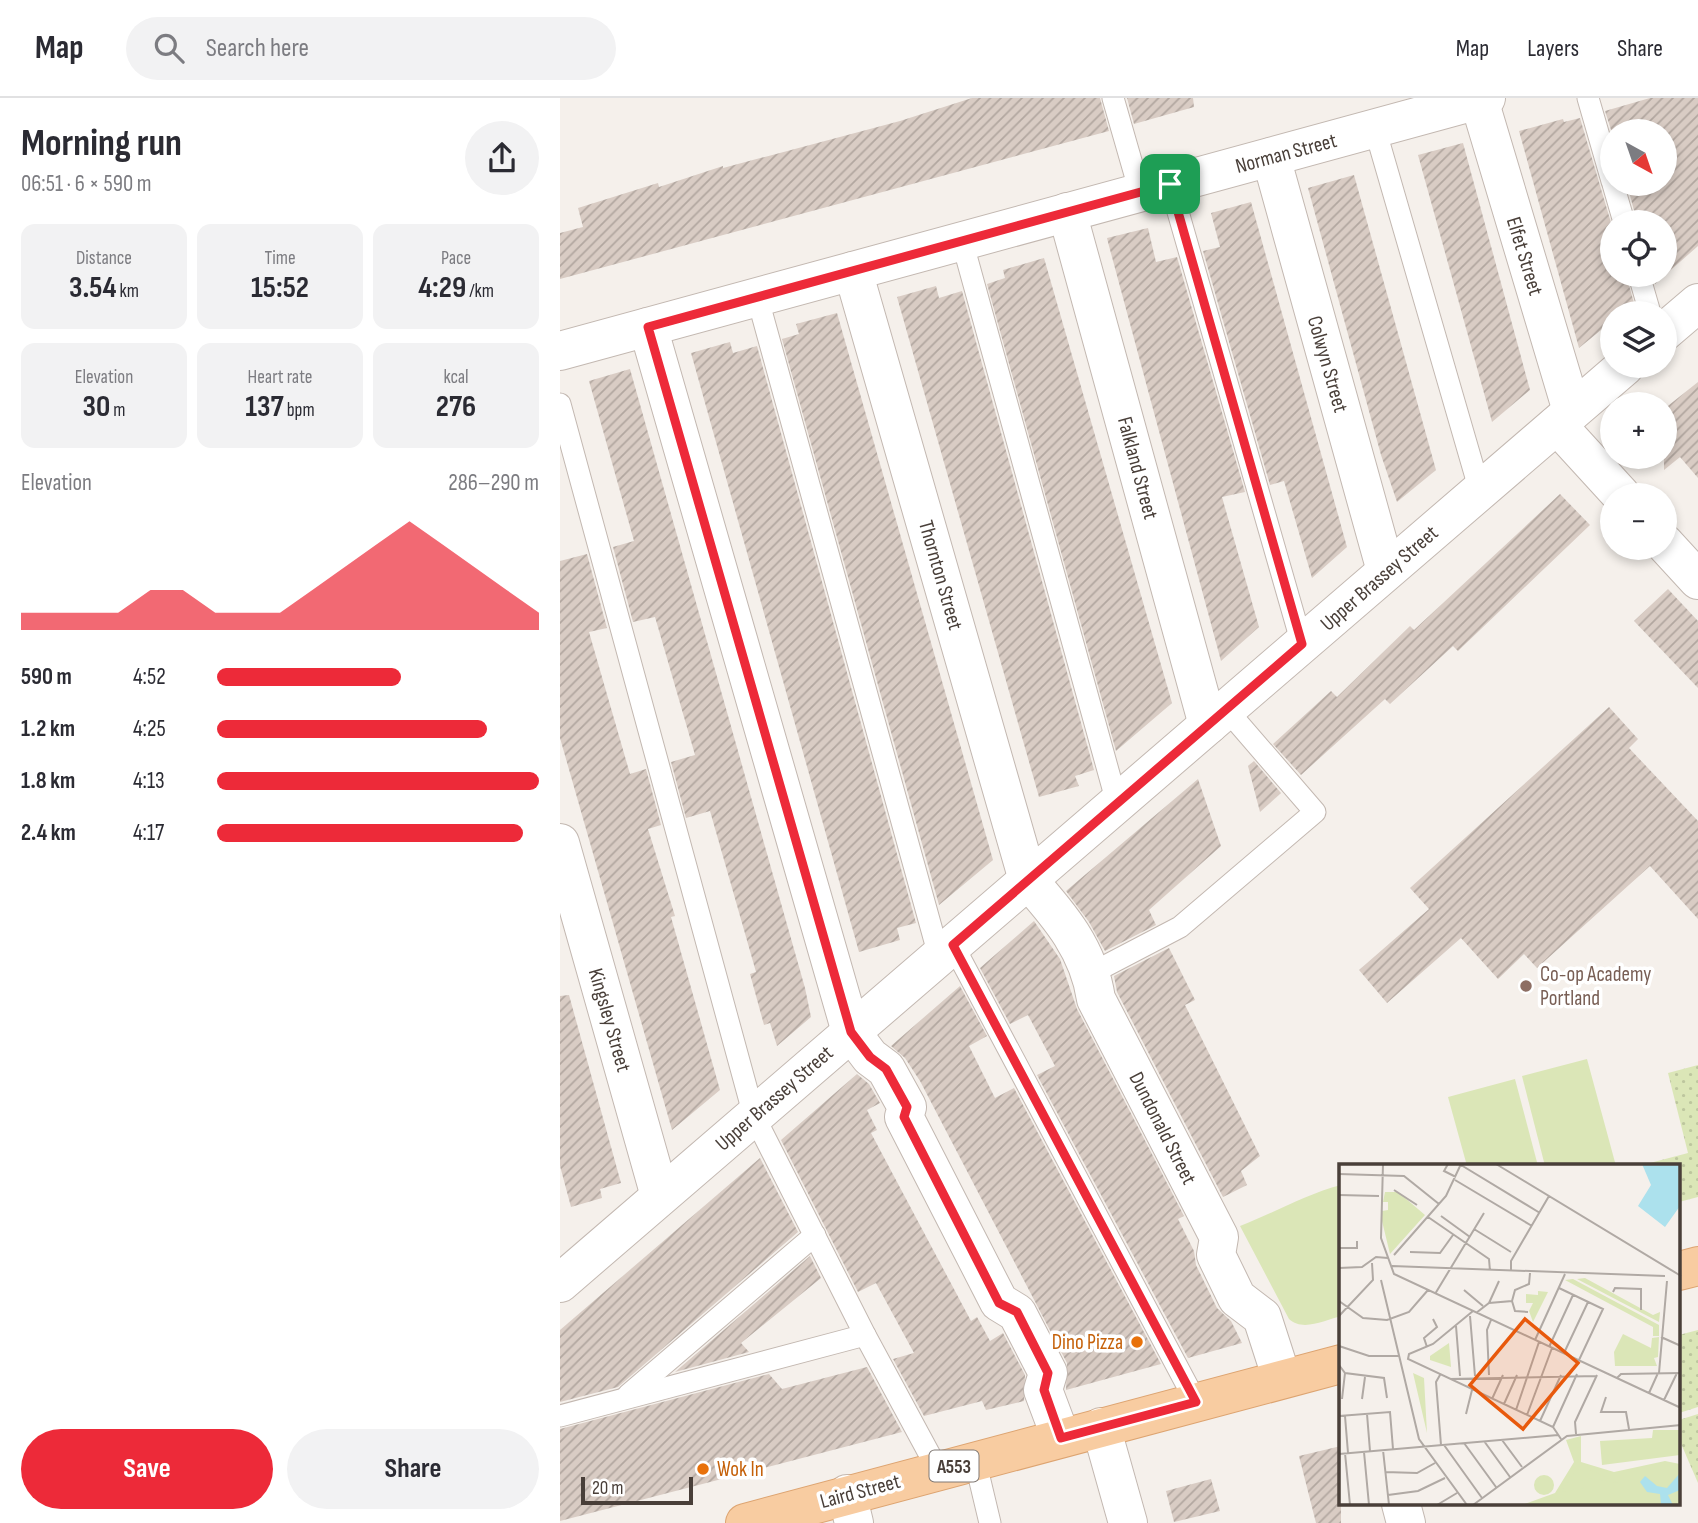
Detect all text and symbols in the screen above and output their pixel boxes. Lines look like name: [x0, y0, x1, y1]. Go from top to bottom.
search box: [126, 17, 616, 80]
text: Map: [35, 28, 84, 68]
icon: search: [150, 29, 188, 67]
text: Search here: [206, 33, 309, 64]
text: Map: [1456, 34, 1489, 63]
text: Layers: [1527, 34, 1579, 63]
text: Share: [1617, 34, 1663, 63]
north arrow: [1600, 119, 1676, 196]
map controls: [1600, 119, 1677, 560]
text: Morning run: [21, 121, 182, 166]
button: share: [465, 121, 539, 195]
street label: Norman Street: [1233, 128, 1339, 179]
pin: [1140, 154, 1200, 214]
icon: arrive: [1151, 165, 1189, 203]
text: 06:51 · 6 × 590 m: [21, 170, 152, 198]
button: locate: [1600, 210, 1677, 287]
street label: Elfet Street: [1501, 214, 1548, 298]
text: Distance: [76, 247, 132, 270]
text: Time: [264, 247, 296, 270]
text: Pace: [441, 247, 471, 270]
text: 3.54: [69, 270, 116, 306]
text: 15:52: [251, 270, 309, 306]
text: 4:29: [418, 270, 466, 306]
text: km: [116, 280, 139, 303]
text: /km: [466, 280, 494, 303]
button: layers: [1600, 301, 1677, 378]
street label: Colwyn Street: [1302, 313, 1353, 415]
text: Elevation: [75, 366, 133, 389]
text: Heart rate: [248, 366, 312, 389]
text: kcal: [443, 366, 469, 389]
text: 30: [83, 389, 110, 425]
text: 137: [245, 389, 284, 425]
text: 276: [436, 389, 476, 425]
button: +: [1600, 392, 1677, 469]
text: m: [110, 399, 125, 422]
text: bpm: [284, 399, 315, 422]
street label: Falkland Street: [1112, 414, 1163, 522]
text: Elevation: [21, 469, 92, 497]
text: 286–290 m: [448, 469, 539, 497]
button: −: [1600, 483, 1677, 560]
street label: Thornton Street: [913, 517, 968, 633]
street label: Upper Brassey Street: [1315, 521, 1443, 636]
text: 590 m: [21, 663, 72, 691]
text: 4:52: [133, 663, 166, 691]
text: 1.2 km: [21, 715, 75, 743]
text: 4:25: [133, 715, 166, 743]
text: 1.8 km: [21, 767, 75, 795]
text: 4:13: [133, 767, 165, 795]
text: 2.4 km: [21, 819, 76, 847]
text: 4:17: [133, 819, 164, 847]
place label: Co-op Academy Portland: [1540, 962, 1651, 1011]
street label: Kingsley Street: [583, 966, 636, 1075]
marker: Co-op Academy Portland: [1518, 978, 1534, 994]
street label: Upper Brassey Street: [710, 1041, 838, 1156]
street label: Dundonald Street: [1124, 1068, 1202, 1189]
inset map: [1339, 1164, 1680, 1506]
place label: Dino Pizza: [1052, 1330, 1123, 1355]
marker: Dino Pizza: [1129, 1334, 1145, 1350]
button: Save: [21, 1429, 273, 1509]
button: Share: [287, 1429, 539, 1509]
road number: A553: [930, 1450, 978, 1482]
place label: Wok In: [717, 1457, 764, 1482]
marker: Wok In: [695, 1461, 711, 1477]
street label: Laird Street: [817, 1469, 903, 1514]
scale bar: [581, 1474, 693, 1506]
text: 20 m: [592, 1477, 624, 1500]

